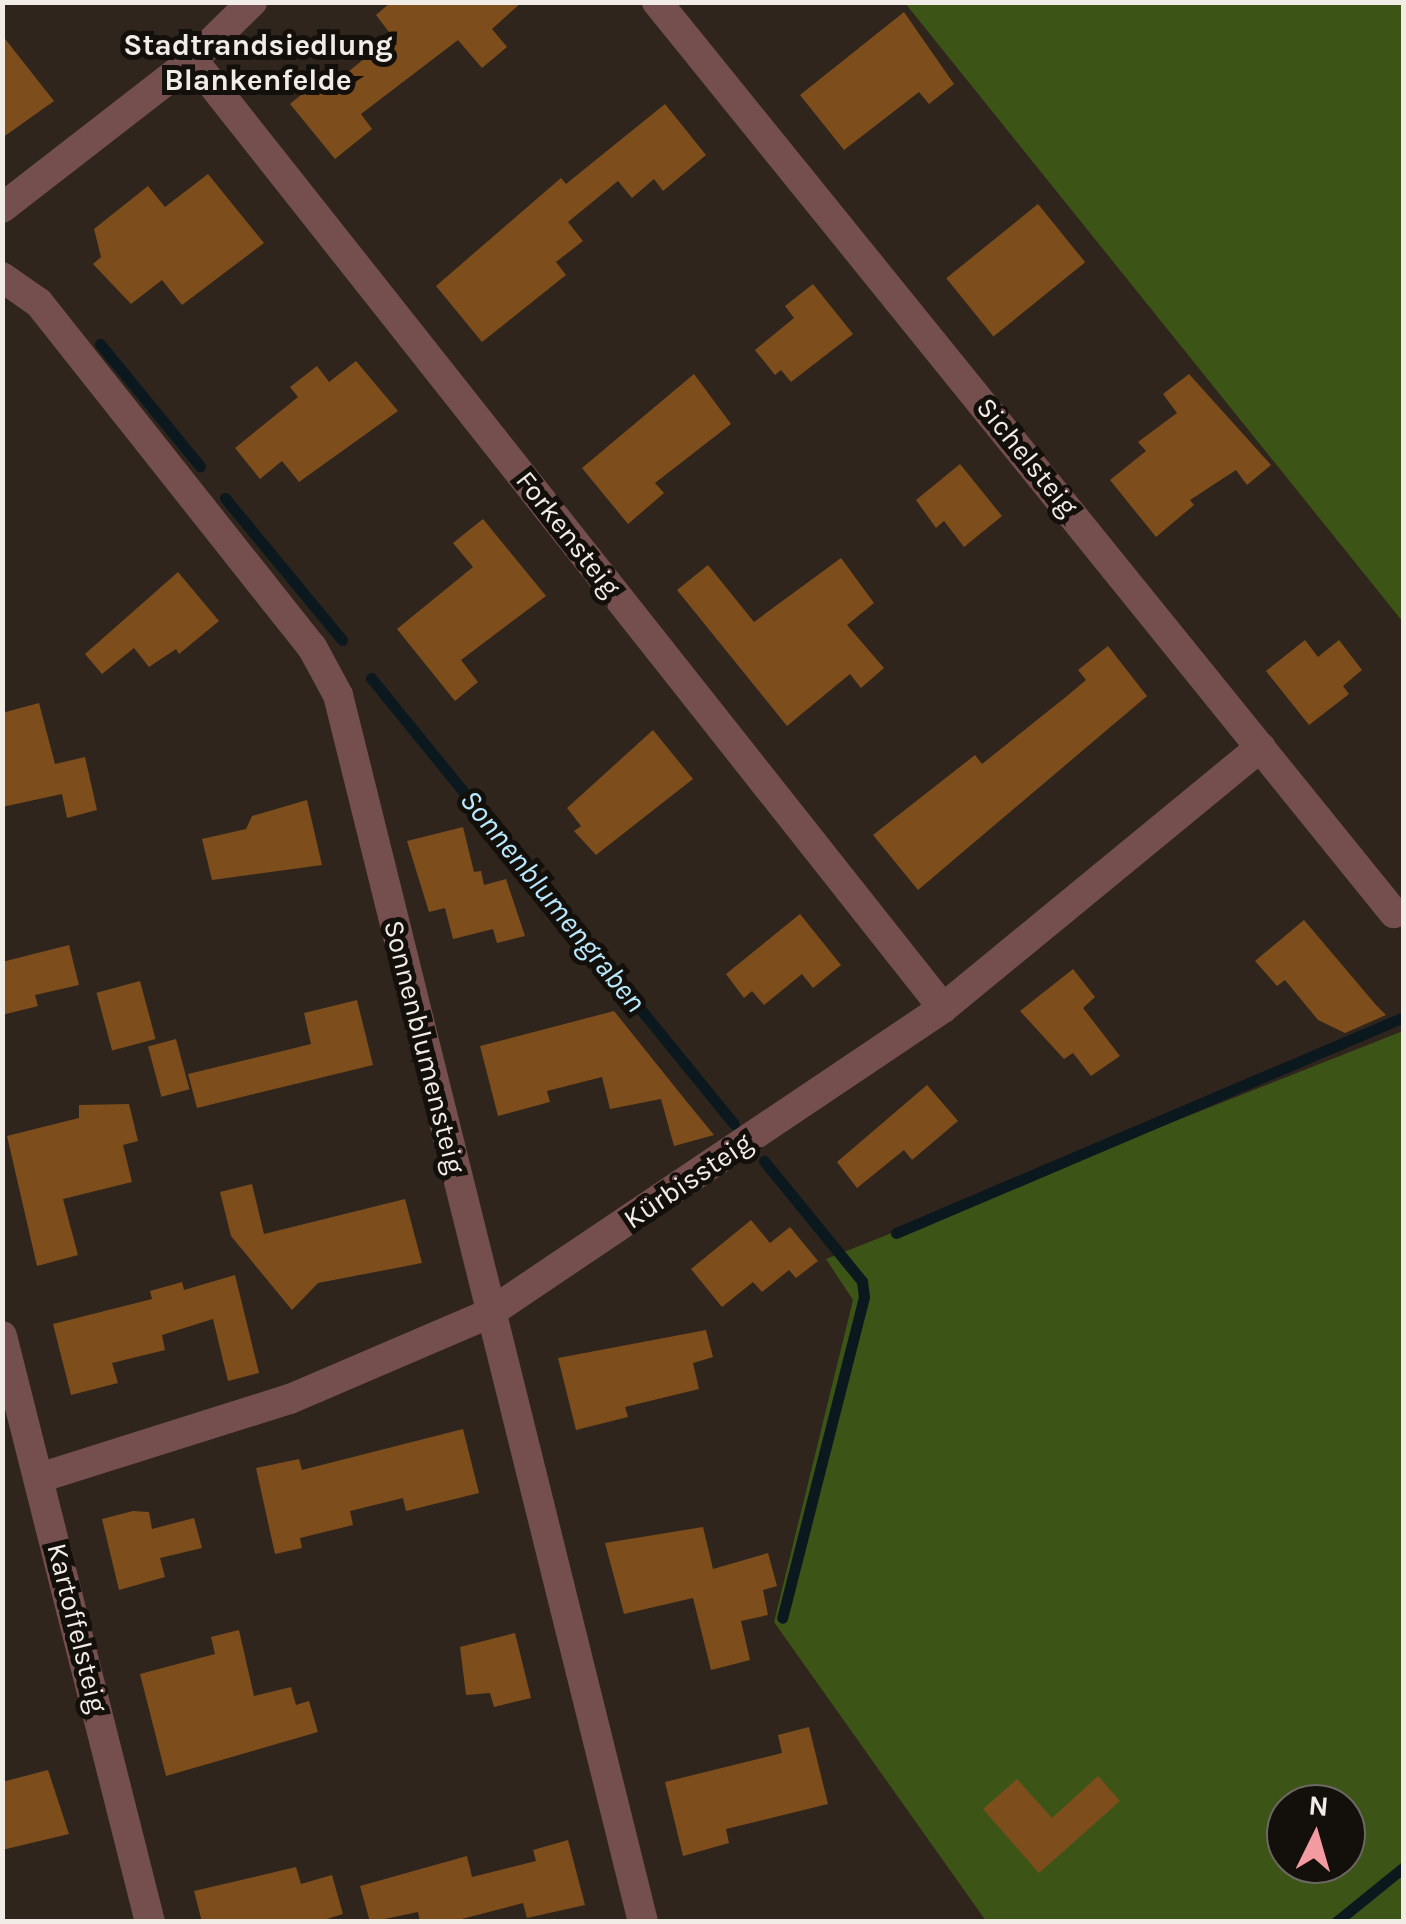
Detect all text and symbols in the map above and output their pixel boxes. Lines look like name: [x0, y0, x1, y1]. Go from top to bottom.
district label: Stadtrandsiedlung Blankenfelde: [123, 27, 393, 98]
street label: Sichelsteig: [969, 391, 1085, 523]
street label: Forkensteig: [509, 465, 627, 603]
water label: Sonnenblumengraben: [452, 783, 654, 1019]
street label: Sonnenblumensteig: [376, 917, 472, 1177]
street label: Kürbissteig: [617, 1126, 759, 1236]
street label: Kartoffelsteig: [40, 1540, 114, 1716]
north arrow: [1266, 1784, 1366, 1884]
text: N: [1307, 1788, 1330, 1823]

